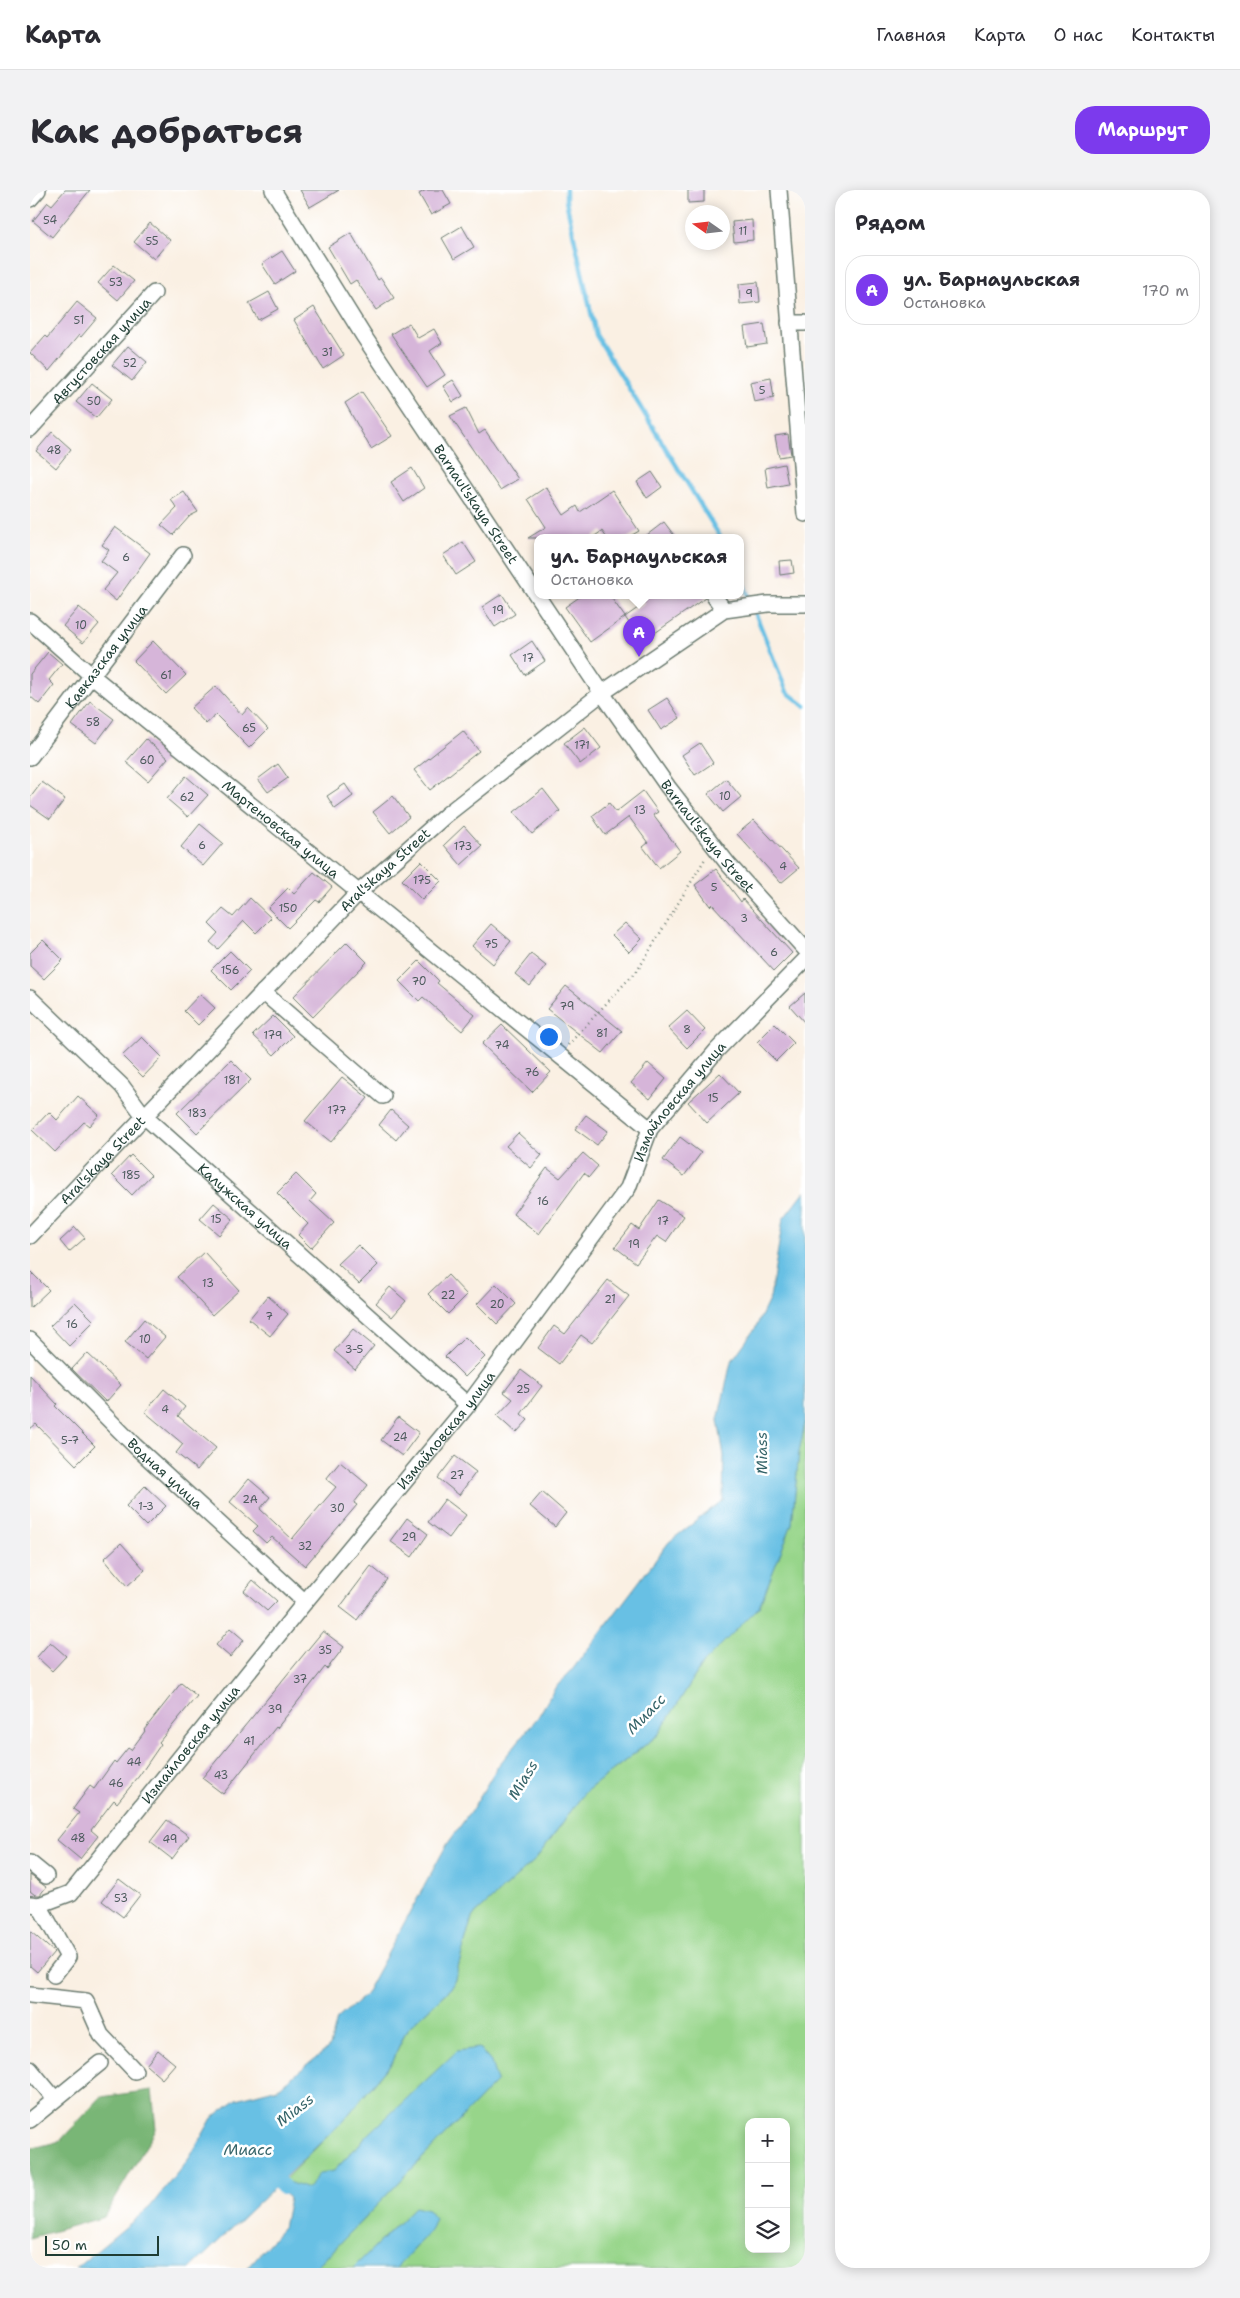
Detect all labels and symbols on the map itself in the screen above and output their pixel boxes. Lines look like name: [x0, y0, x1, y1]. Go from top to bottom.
north arrow: [685, 205, 730, 250]
house number: 54: [43, 213, 57, 228]
house number: 11: [739, 224, 747, 239]
house number: 55: [145, 234, 159, 249]
house number: 53: [109, 275, 123, 290]
house number: 9: [745, 286, 753, 301]
street label: Августовская улица: [48, 293, 155, 408]
house number: 51: [74, 313, 84, 328]
house number: 31: [321, 345, 333, 360]
house number: 52: [123, 356, 137, 371]
house number: 5: [759, 383, 766, 398]
house number: 50: [87, 394, 101, 409]
street label: Barnaul'skaya Street: [430, 441, 522, 567]
house number: 48: [46, 443, 62, 458]
house number: 6: [122, 550, 130, 565]
street label: Кавказская улица: [61, 601, 151, 712]
house number: 19: [492, 603, 504, 618]
pin: A: [623, 616, 655, 657]
house number: 10: [75, 618, 87, 633]
house number: 17: [522, 651, 534, 666]
house number: 61: [160, 668, 172, 683]
house number: 58: [86, 715, 100, 730]
house number: 65: [242, 721, 256, 736]
house number: 171: [574, 738, 590, 753]
house number: 60: [139, 753, 155, 768]
street label: Мартеновская улица: [218, 776, 343, 882]
street label: Barnaul'skaya Street: [657, 776, 758, 896]
house number: 10: [719, 789, 731, 804]
house number: 62: [180, 790, 194, 805]
house number: 13: [634, 803, 646, 818]
street label: Aral'skaya Street: [336, 824, 434, 916]
house number: 6: [198, 838, 206, 853]
house number: 173: [454, 839, 472, 854]
house number: 4: [779, 859, 787, 874]
house number: 175: [413, 873, 431, 888]
house number: 5: [711, 880, 718, 895]
house number: 150: [279, 901, 297, 916]
house number: 3: [740, 911, 748, 926]
house number: 75: [484, 937, 498, 952]
house number: 6: [770, 945, 778, 960]
house number: 156: [221, 963, 239, 978]
house number: 70: [411, 974, 427, 989]
house number: 79: [560, 999, 575, 1014]
house number: 8: [683, 1022, 691, 1037]
your location: [536, 1024, 562, 1050]
house number: 81: [596, 1026, 608, 1041]
house number: 179: [263, 1028, 283, 1043]
street label: Измайловская улица: [630, 1037, 730, 1164]
house number: 74: [495, 1038, 510, 1053]
house number: 76: [525, 1065, 539, 1080]
house number: 181: [224, 1073, 240, 1088]
house number: 15: [707, 1091, 719, 1106]
house number: 177: [328, 1103, 347, 1118]
house number: 183: [187, 1106, 207, 1121]
street label: Aral'skaya Street: [56, 1112, 149, 1208]
street label: Калужская улица: [194, 1159, 296, 1253]
house number: 185: [122, 1168, 141, 1183]
house number: 16: [537, 1194, 549, 1209]
house number: 15: [210, 1212, 222, 1227]
house number: 17: [657, 1214, 669, 1229]
house number: 19: [628, 1237, 640, 1252]
house number: 13: [202, 1276, 214, 1291]
house number: 22: [441, 1288, 455, 1303]
house number: 21: [604, 1292, 616, 1307]
house number: 20: [489, 1297, 505, 1312]
house number: 7: [265, 1309, 273, 1324]
house number: 16: [66, 1317, 78, 1332]
house number: 10: [139, 1332, 151, 1347]
house number: 3-5: [345, 1342, 363, 1357]
street label: Измайловская улица: [393, 1367, 499, 1493]
house number: 25: [516, 1382, 530, 1397]
house number: 4: [161, 1402, 169, 1417]
house number: 24: [393, 1430, 408, 1445]
water label: Miass: [752, 1432, 772, 1474]
house number: 5-7: [61, 1433, 79, 1448]
street label: Водная улица: [123, 1434, 207, 1513]
house number: 27: [450, 1468, 465, 1483]
house number: 2А: [242, 1492, 258, 1507]
house number: 1-3: [138, 1499, 154, 1514]
house number: 30: [329, 1501, 345, 1516]
house number: 29: [402, 1530, 416, 1545]
house number: 32: [298, 1539, 312, 1554]
house number: 35: [318, 1643, 332, 1658]
house number: 37: [293, 1672, 308, 1687]
street label: Измайловская улица: [138, 1681, 244, 1807]
water label: Миасс: [622, 1689, 670, 1738]
house number: 39: [268, 1702, 282, 1717]
house number: 41: [243, 1734, 255, 1749]
house number: 44: [126, 1755, 142, 1770]
water label: Miass: [503, 1757, 543, 1803]
house number: 43: [214, 1768, 228, 1783]
house number: 46: [108, 1776, 124, 1791]
house number: 48: [70, 1831, 86, 1846]
house number: 49: [163, 1832, 177, 1847]
house number: 53: [114, 1891, 128, 1906]
water label: Miass: [272, 2089, 318, 2131]
water label: Миасс: [224, 2140, 273, 2160]
scale bar: [45, 2233, 159, 2256]

